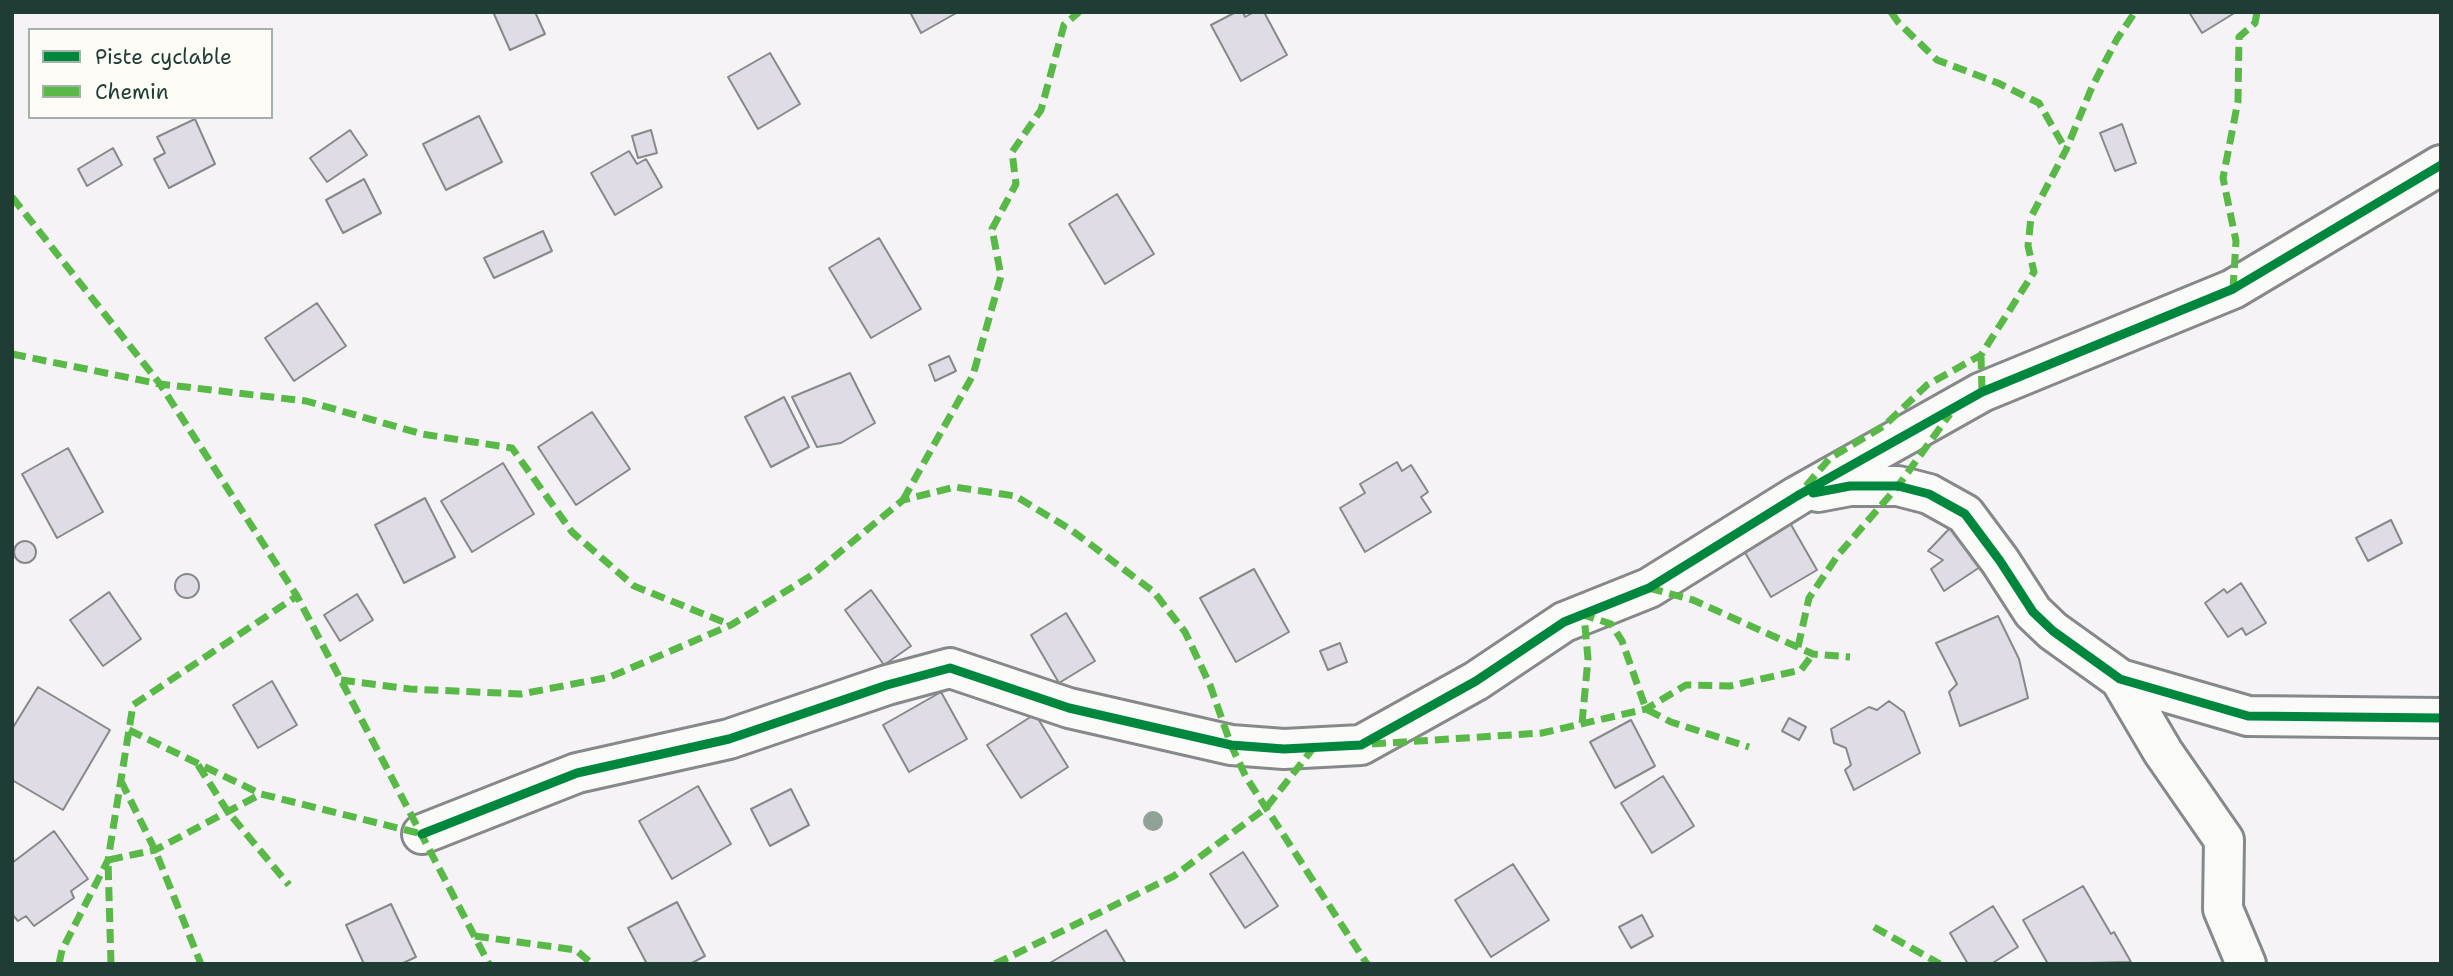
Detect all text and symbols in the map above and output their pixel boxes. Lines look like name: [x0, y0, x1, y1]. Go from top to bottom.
legend: [28, 28, 273, 119]
text: Piste cyclable: [95, 43, 232, 71]
text: Chemin: [95, 78, 169, 106]

